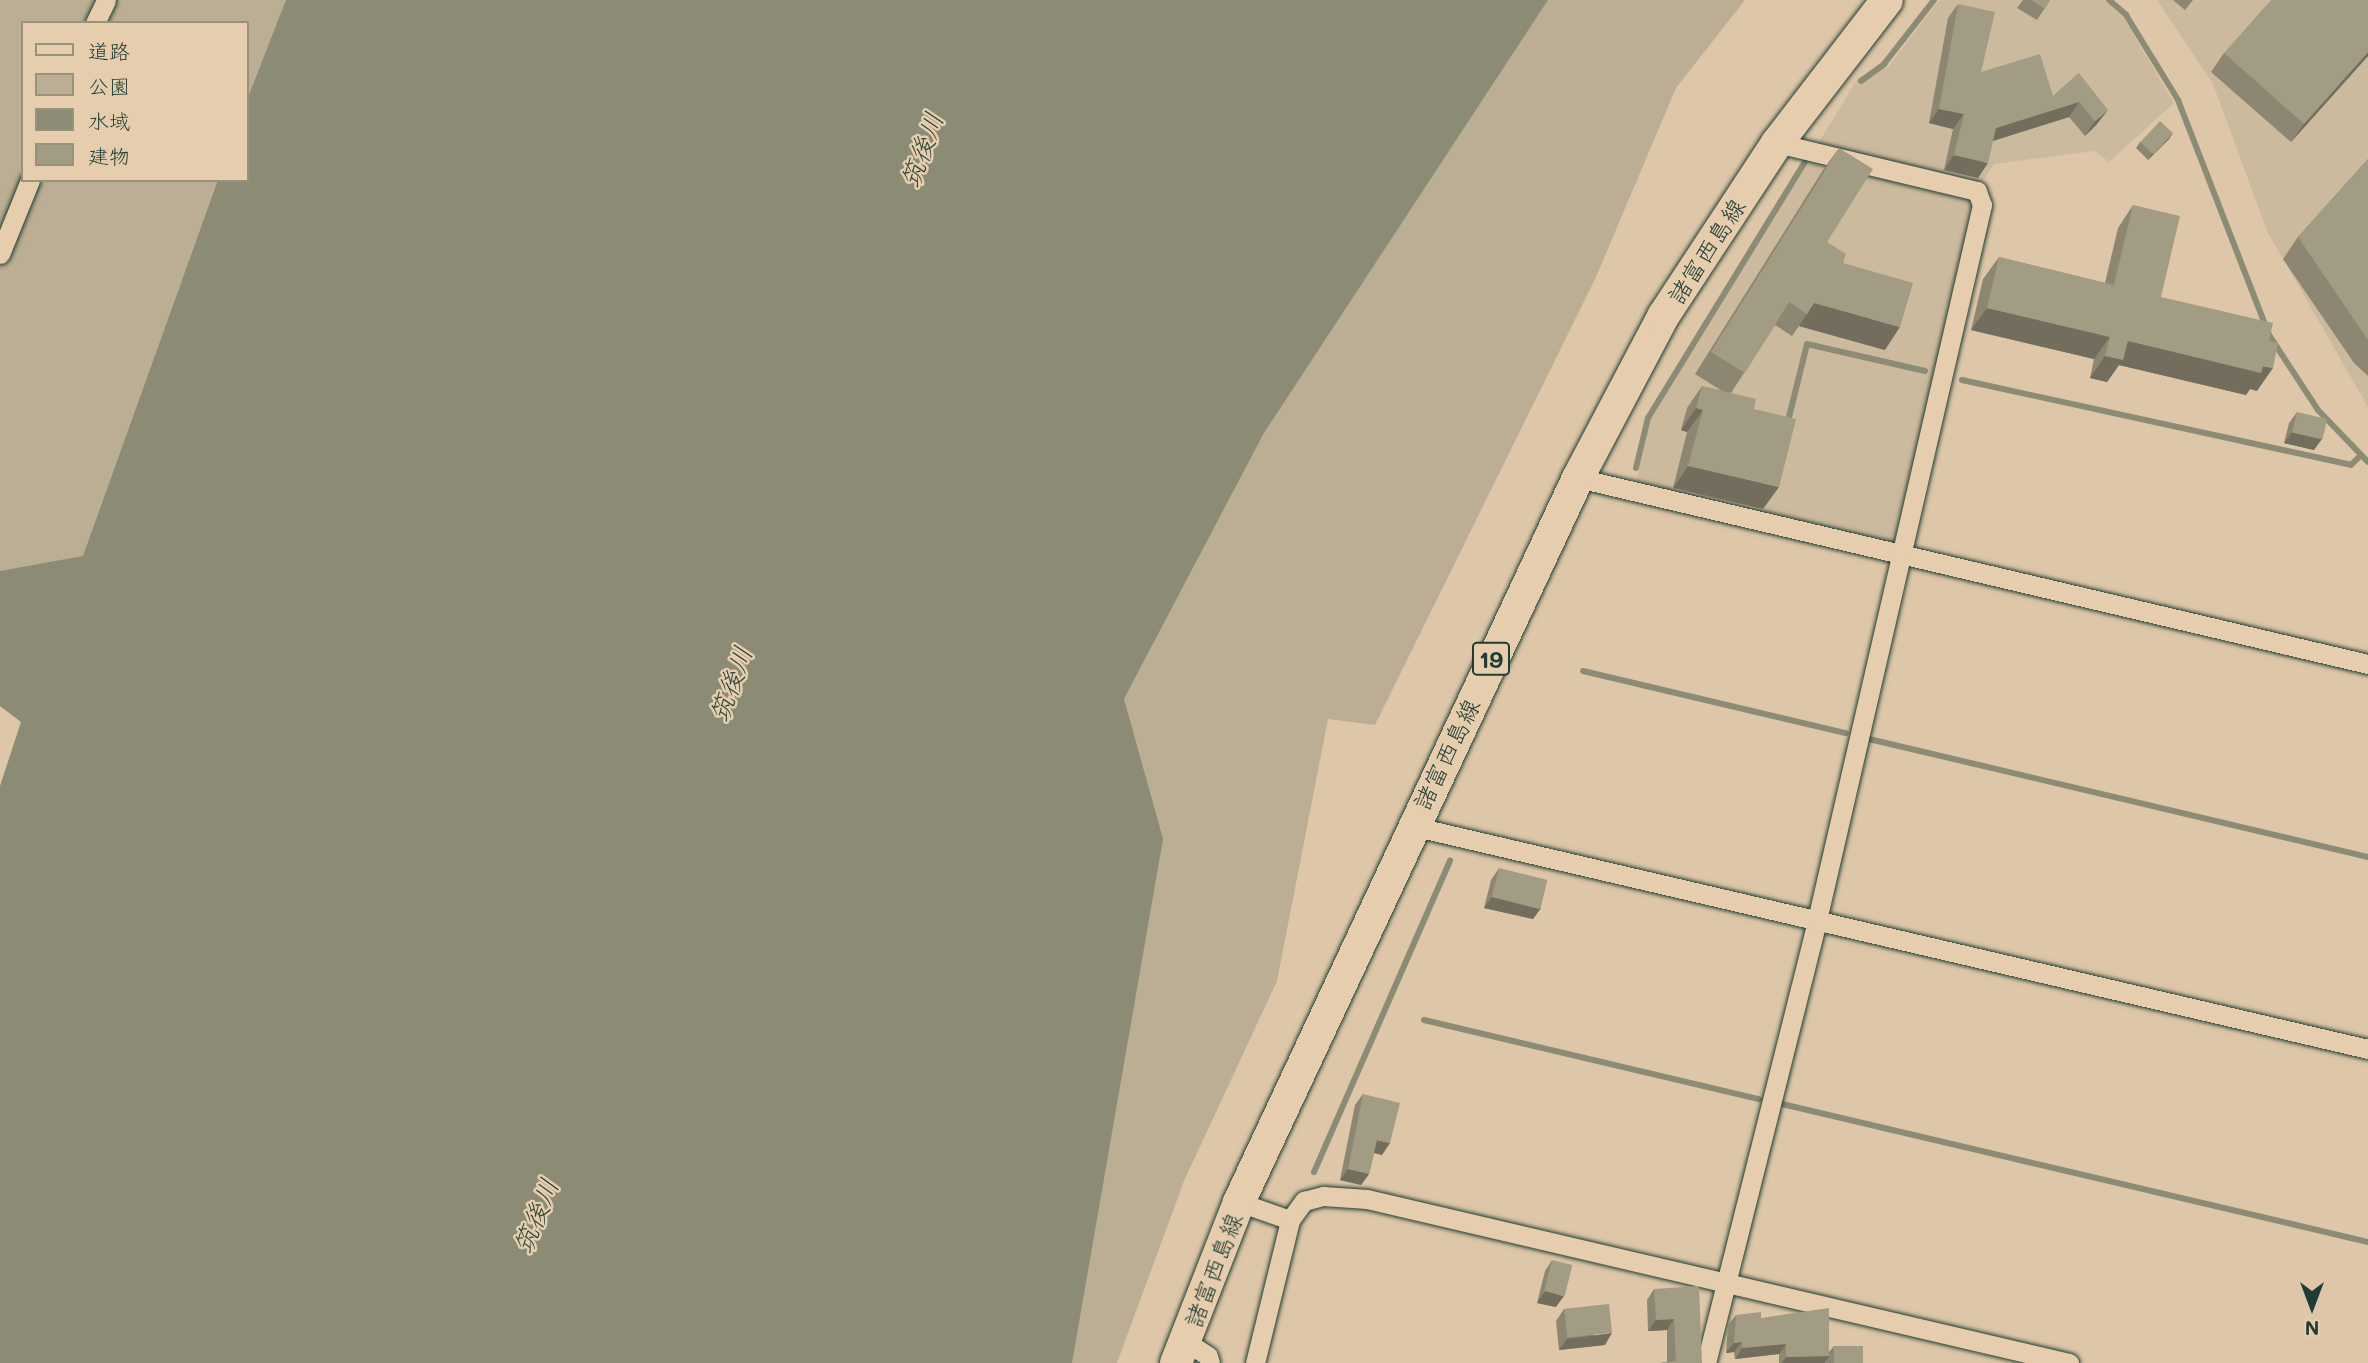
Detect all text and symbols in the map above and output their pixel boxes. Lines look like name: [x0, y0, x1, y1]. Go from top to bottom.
legend: [21, 21, 248, 182]
text: 道路: [88, 37, 130, 64]
text: 公園: [88, 72, 130, 99]
text: 水域: [88, 107, 130, 134]
water label: 筑後川: [894, 108, 950, 192]
text: 建物: [88, 142, 130, 169]
street label: 諸富西島線: [1661, 193, 1751, 309]
road number: 19: [1472, 639, 1510, 678]
water label: 筑後川: [703, 642, 759, 726]
street label: 諸富西島線: [1407, 694, 1485, 814]
water label: 筑後川: [507, 1174, 565, 1258]
street label: 諸富西島線: [1178, 1209, 1248, 1331]
north arrow: [2277, 1272, 2347, 1342]
text: N: [2305, 1316, 2319, 1341]

